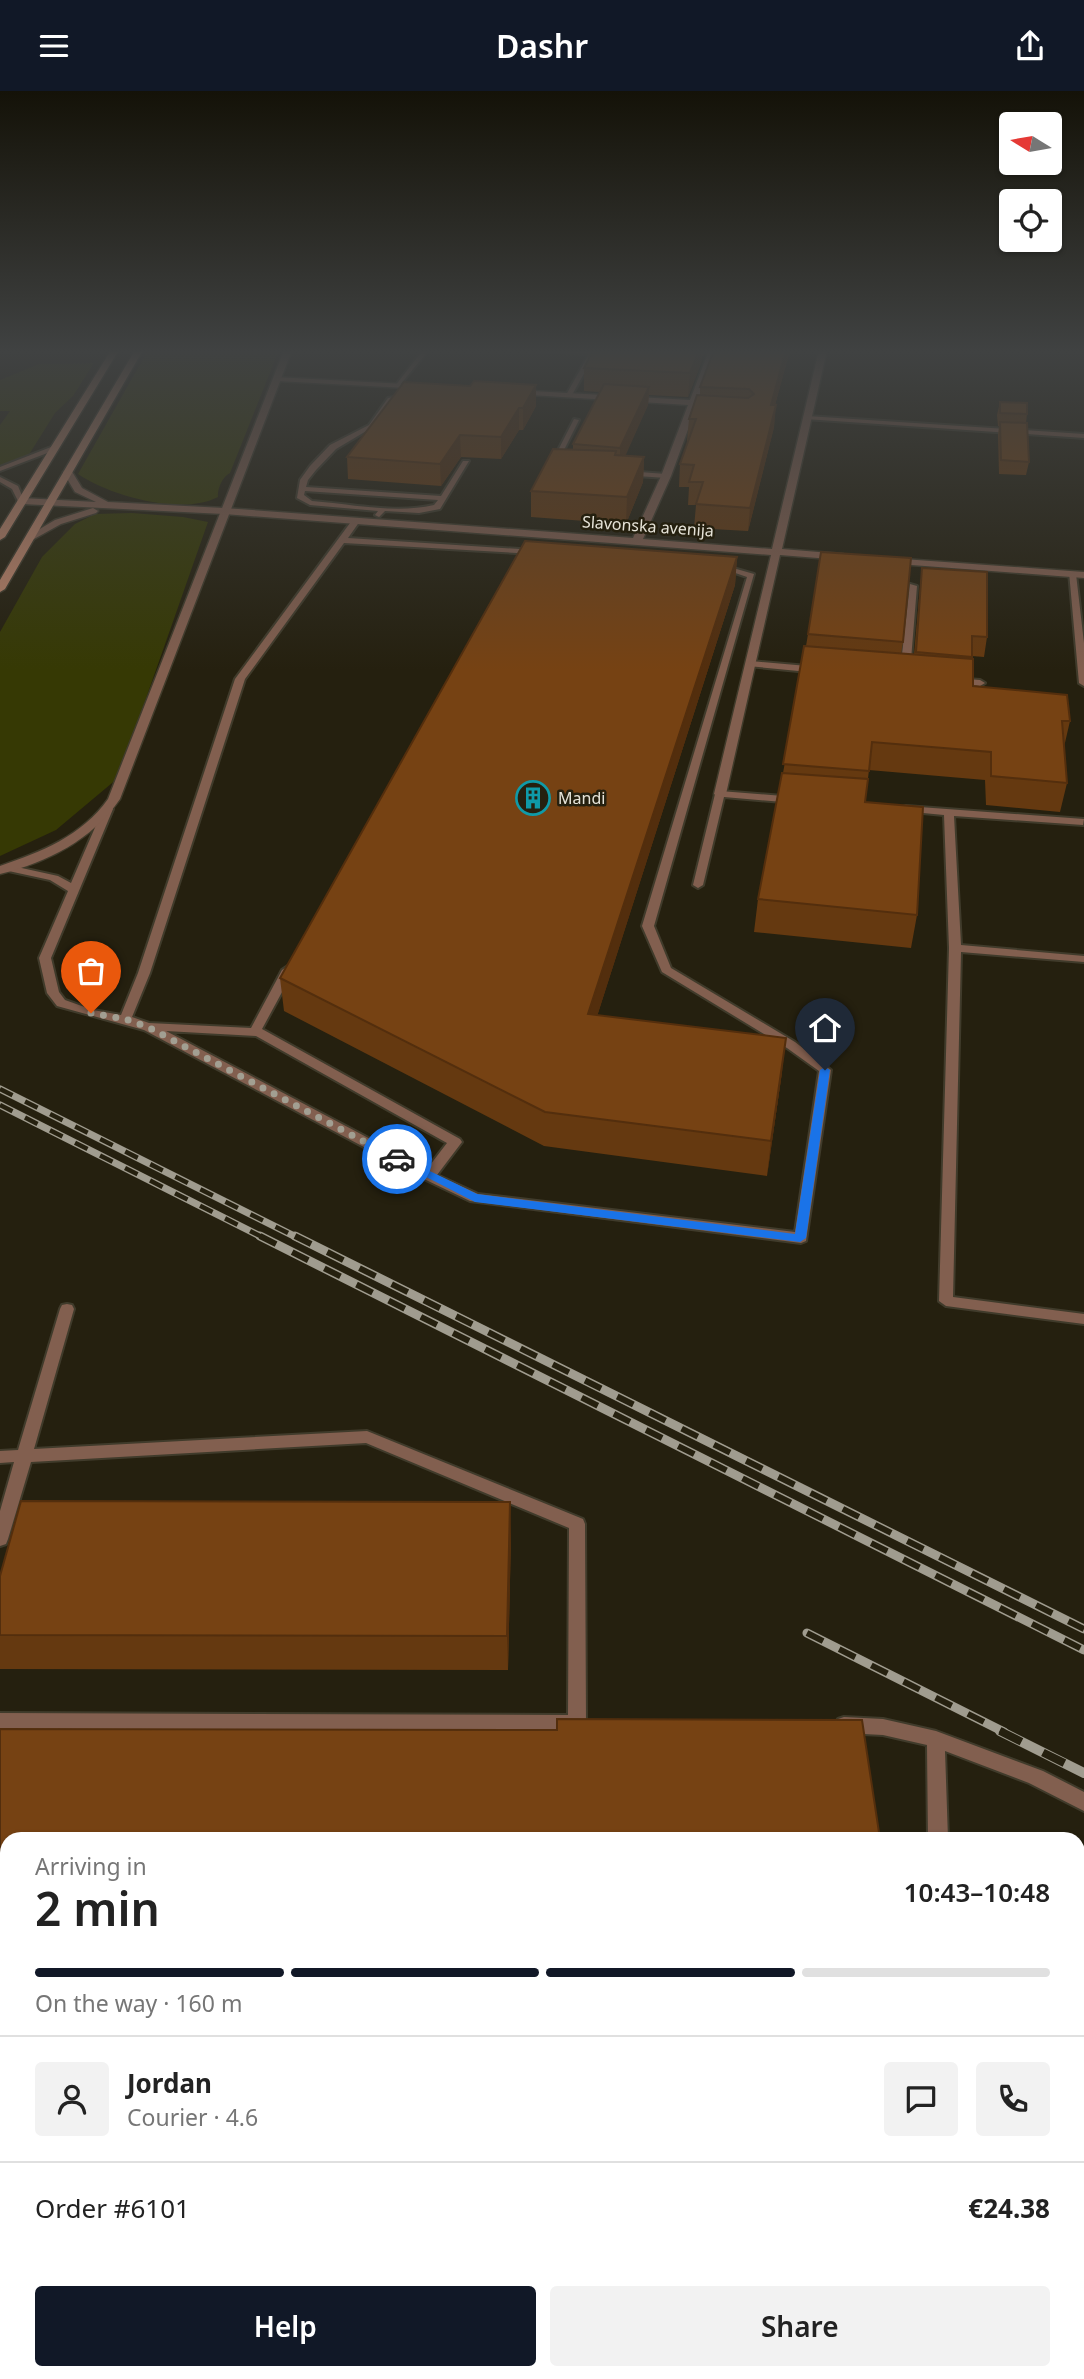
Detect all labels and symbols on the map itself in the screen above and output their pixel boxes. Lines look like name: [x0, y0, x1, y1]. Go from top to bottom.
north arrow: [999, 112, 1062, 175]
street label: Slavonska avenija: [581, 510, 715, 542]
building icon: Mandi: [514, 779, 552, 817]
place label: Mandi: [558, 787, 605, 809]
pin: [61, 941, 121, 1013]
pin: [795, 998, 855, 1070]
courier: [362, 1124, 432, 1194]

